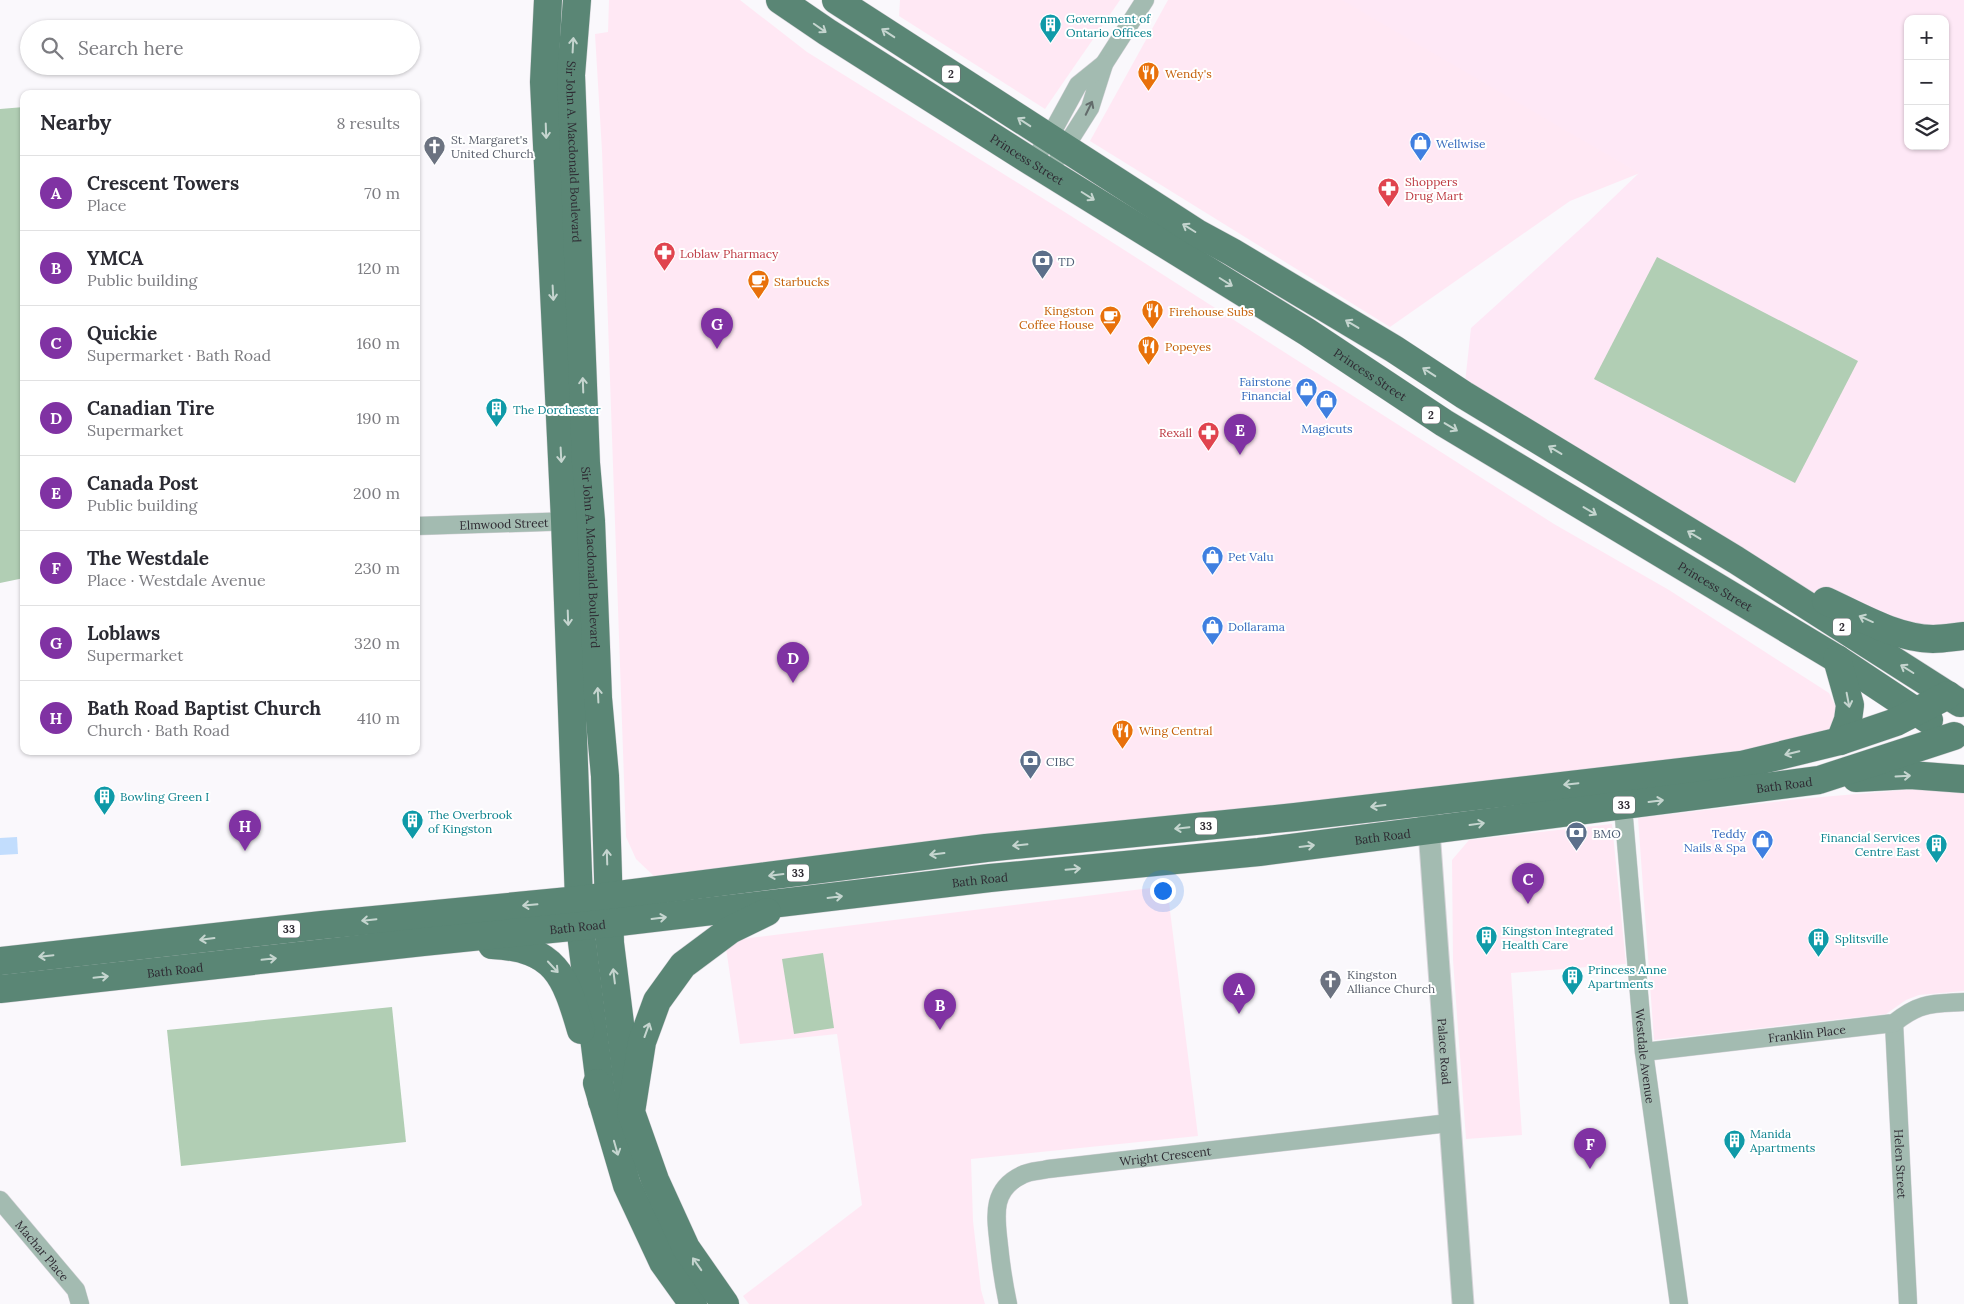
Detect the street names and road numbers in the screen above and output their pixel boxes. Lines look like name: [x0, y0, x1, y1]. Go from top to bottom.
street label: Sir John A. Macdonald Boulevard: [563, 60, 585, 243]
road number: 2: [942, 66, 960, 82]
street label: Princess Street: [988, 130, 1067, 188]
street label: Princess Street: [1331, 345, 1410, 404]
road number: 2: [1422, 406, 1440, 424]
street label: Sir John A. Macdonald Boulevard: [579, 466, 604, 648]
street label: Elmwood Street: [459, 514, 549, 532]
street label: Princess Street: [1675, 558, 1756, 614]
road number: 2: [1833, 618, 1851, 636]
street label: Bath Road: [1755, 773, 1813, 796]
road number: 33: [1613, 796, 1635, 814]
road number: 33: [1195, 818, 1217, 834]
street label: Bath Road: [1354, 825, 1411, 847]
road number: 33: [787, 864, 809, 881]
street label: Bath Road: [951, 869, 1009, 890]
street label: Bath Road: [549, 916, 606, 937]
road number: 33: [278, 921, 300, 938]
street label: Bath Road: [146, 959, 204, 980]
street label: Westdale Avenue: [1633, 1008, 1659, 1105]
street label: Palace Road: [1435, 1018, 1455, 1085]
street label: Franklin Place: [1767, 1021, 1847, 1045]
street label: Helen Street: [1892, 1129, 1910, 1199]
street label: Wright Crescent: [1118, 1143, 1212, 1168]
street label: Machar Place: [13, 1217, 73, 1284]

